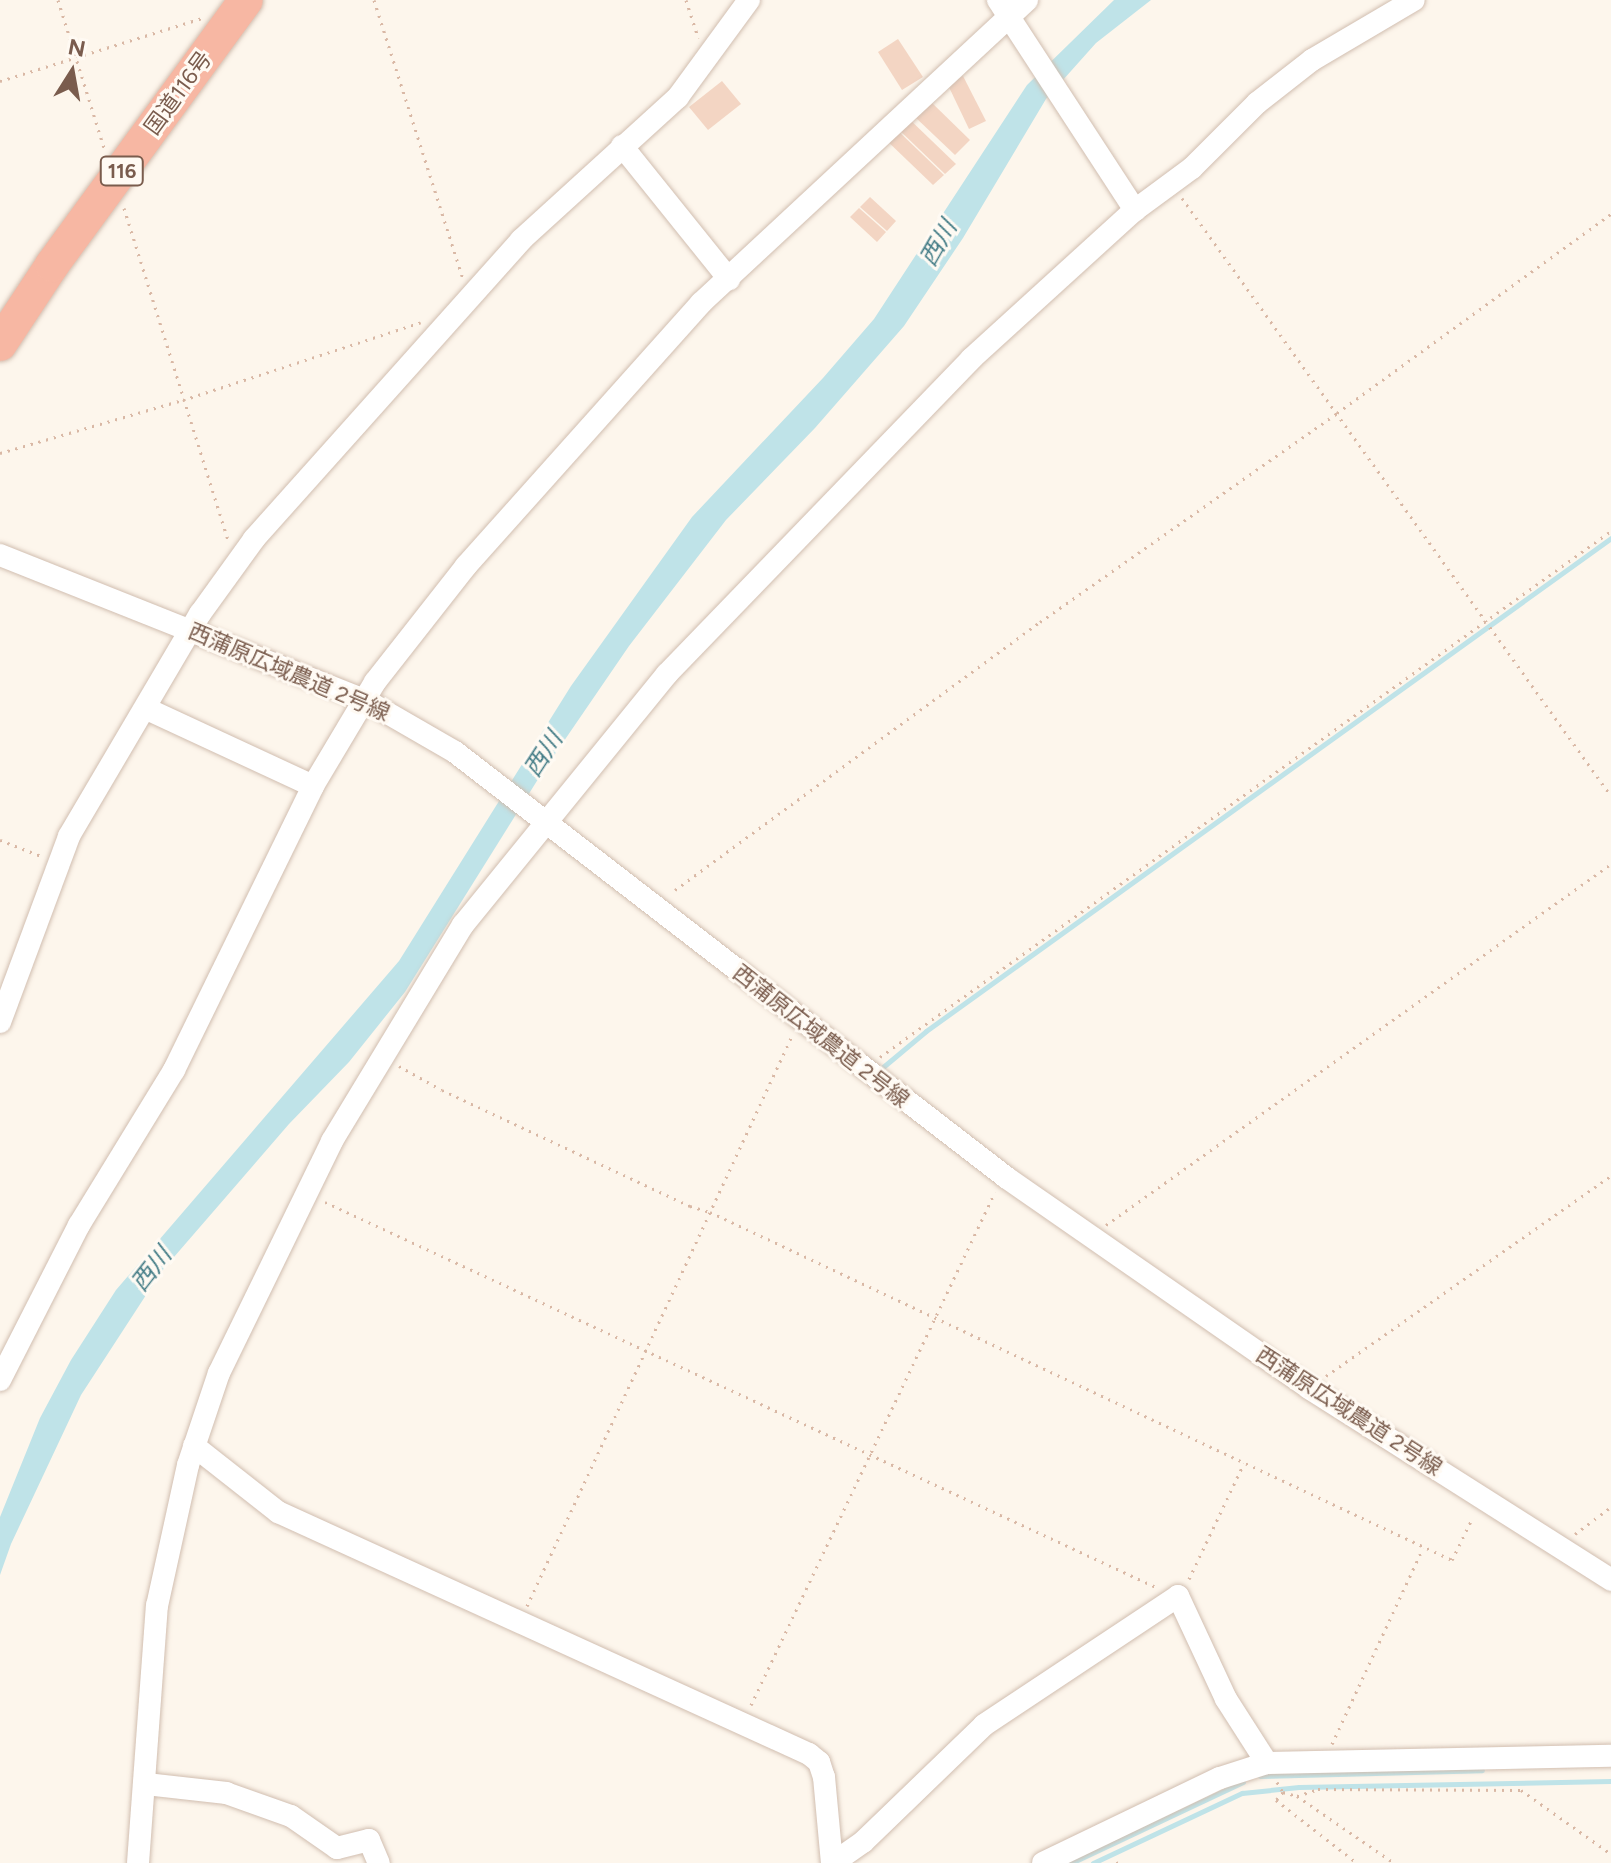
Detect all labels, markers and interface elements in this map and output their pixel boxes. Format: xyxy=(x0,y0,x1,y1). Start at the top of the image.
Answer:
north arrow xyxy=(32,32,112,112)
text: N xyxy=(66,33,88,63)
street label: 国道116号 xyxy=(139,46,217,140)
road number: 116 xyxy=(98,155,146,187)
water label: 西川 xyxy=(914,215,962,271)
street label: 西蒲原広域農道 2号線 xyxy=(185,618,393,726)
water label: 西川 xyxy=(518,726,568,782)
street label: 西蒲原広域農道 2号線 xyxy=(728,959,914,1113)
water label: 西川 xyxy=(125,1241,177,1297)
street label: 西蒲原広域農道 2号線 xyxy=(1251,1341,1447,1481)

